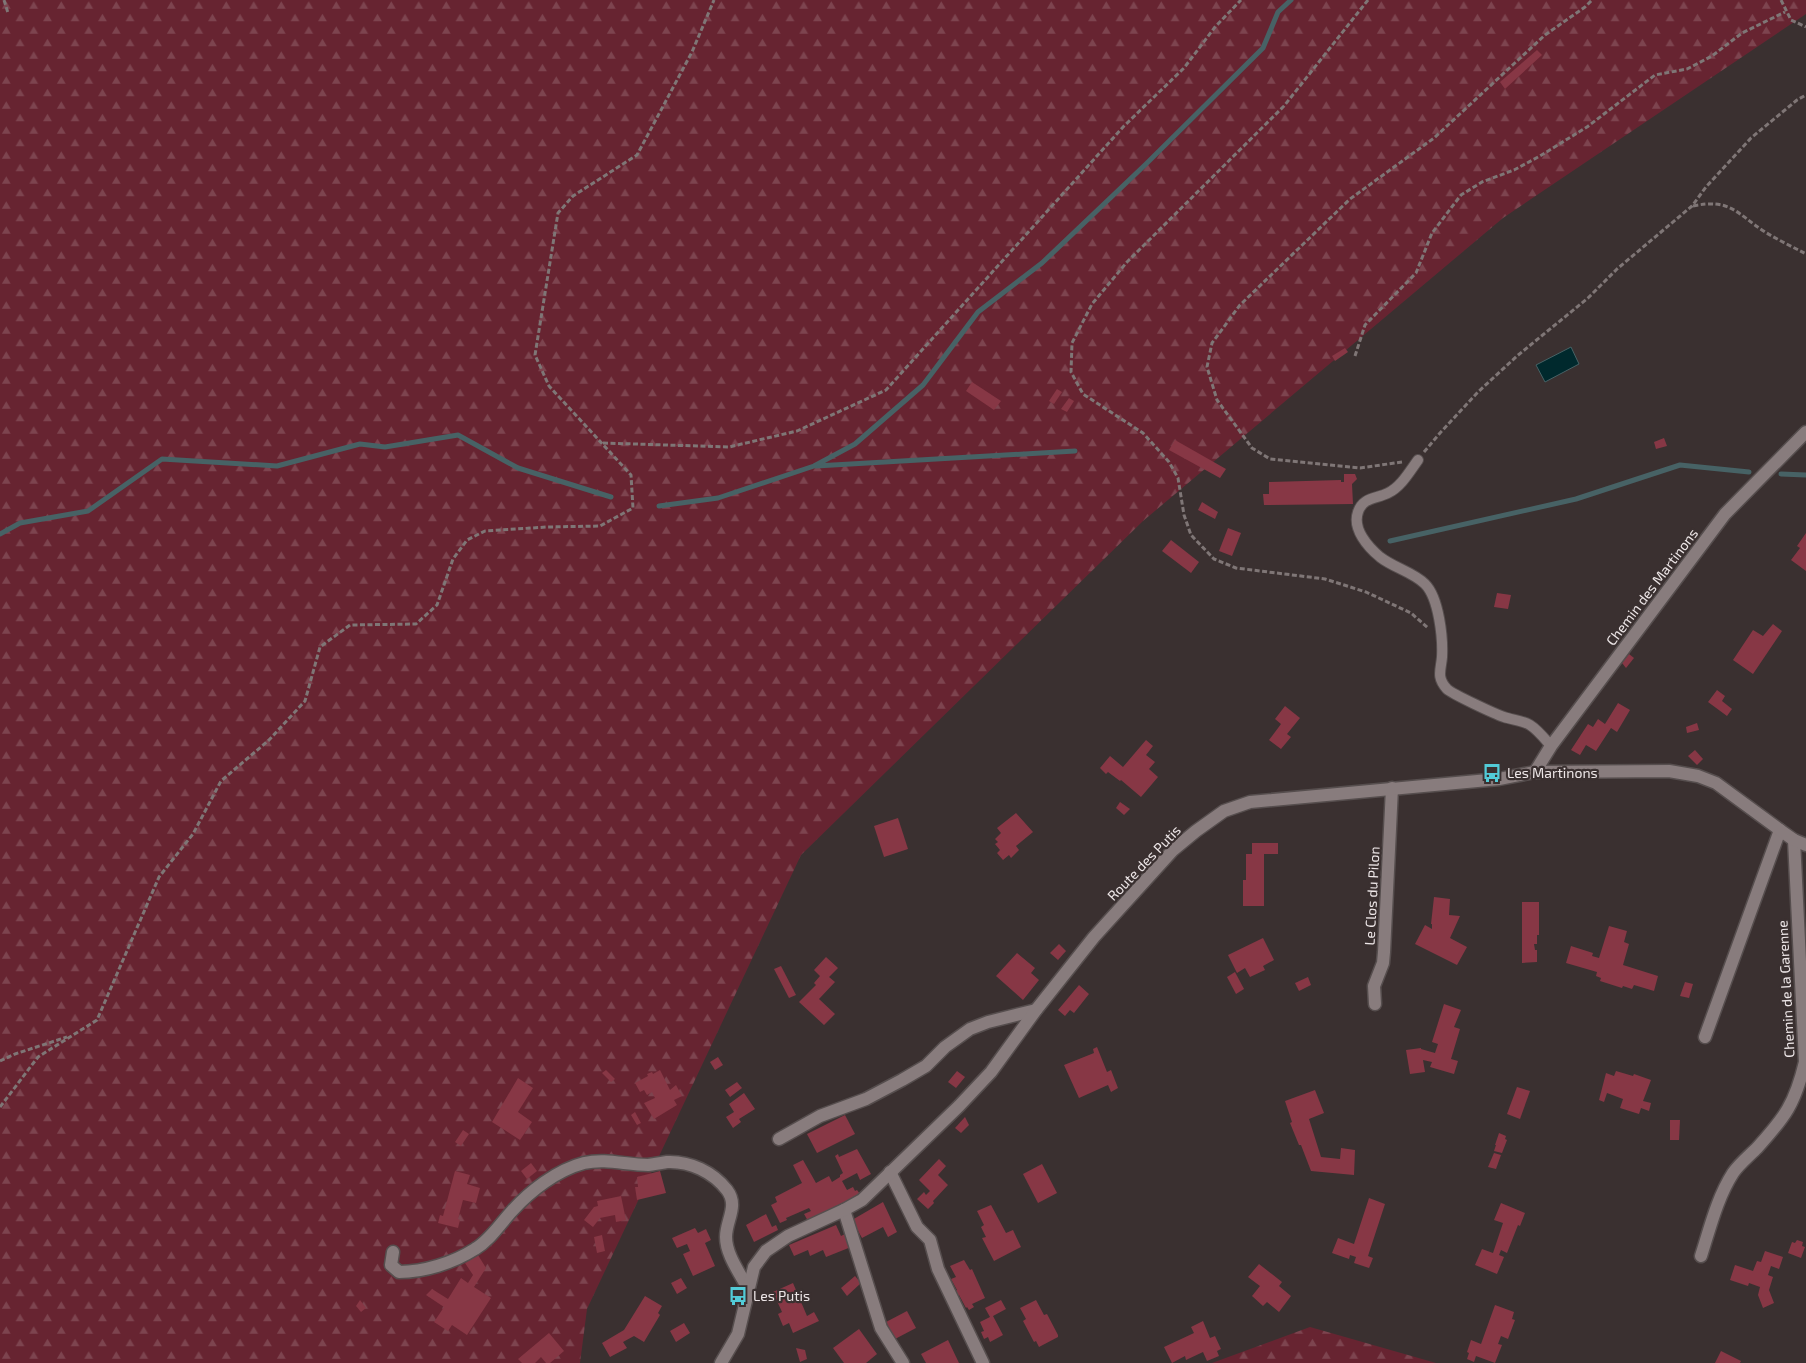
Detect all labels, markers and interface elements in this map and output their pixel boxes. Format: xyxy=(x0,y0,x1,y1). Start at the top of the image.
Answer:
street label: Chemin des Martinons xyxy=(1602,525,1701,649)
bus stop icon: Les Martinons xyxy=(1481,762,1503,784)
place label: Les Martinons xyxy=(1507,764,1598,781)
street label: Route des Putis xyxy=(1103,821,1184,904)
street label: Le Clos du Pilon xyxy=(1360,846,1383,946)
street label: Chemin de la Garenne xyxy=(1773,920,1798,1058)
bus stop icon: Les Putis xyxy=(727,1285,749,1307)
place label: Les Putis xyxy=(753,1287,810,1304)

